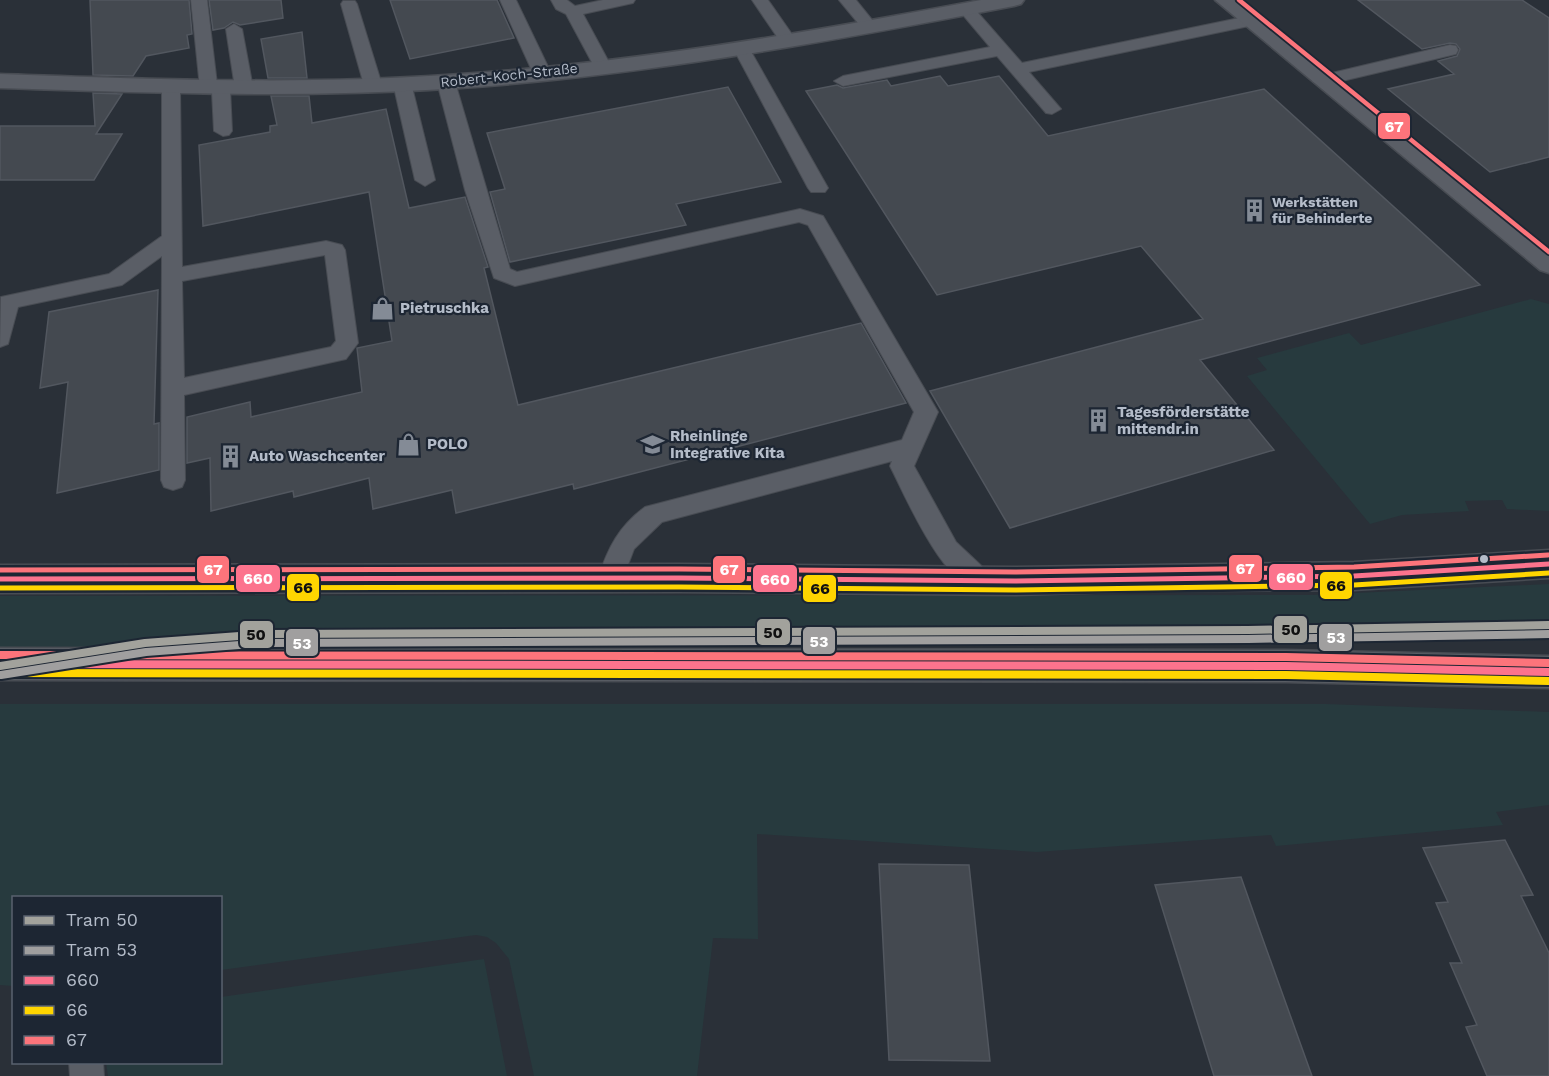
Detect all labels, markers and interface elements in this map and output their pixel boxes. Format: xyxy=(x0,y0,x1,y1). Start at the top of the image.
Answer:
street label: Robert-Koch-Straße xyxy=(440,60,578,90)
line badge: 67 xyxy=(1377,112,1411,140)
text: 67 xyxy=(1384,117,1404,136)
place label: Werkstätten für Behinderte xyxy=(1272,194,1372,226)
building icon: Werkstätten für Behinderte xyxy=(1241,197,1267,223)
shop icon: Pietruschka xyxy=(369,295,395,321)
place label: Pietruschka xyxy=(400,299,489,317)
place label: Tagesförderstätte mittendr.in xyxy=(1117,403,1250,438)
building icon: Tagesförderstätte mittendr.in xyxy=(1086,408,1112,434)
place label: Rheinlinge Integrative Kita xyxy=(670,427,785,462)
shop icon: POLO xyxy=(396,431,422,457)
school or university icon: Rheinlinge Integrative Kita xyxy=(639,432,665,458)
place label: POLO xyxy=(427,435,468,453)
building icon: Auto Waschcenter xyxy=(218,443,244,469)
place label: Auto Waschcenter xyxy=(249,447,385,465)
unlabelled marker xyxy=(1478,553,1490,565)
line badge: 67 xyxy=(1228,554,1263,583)
line badge: 67 xyxy=(196,555,230,584)
line badge: 67 xyxy=(712,555,746,584)
text: 67 xyxy=(1235,559,1255,578)
text: 67 xyxy=(203,560,223,579)
text: 67 xyxy=(719,560,739,579)
line badge: 660 xyxy=(1268,563,1314,591)
line badge: 660 xyxy=(235,564,281,593)
line badge: 660 xyxy=(752,564,798,593)
text: 660 xyxy=(1276,568,1306,587)
text: 660 xyxy=(243,569,273,588)
text: 660 xyxy=(760,570,790,589)
line badge: 66 xyxy=(1319,571,1353,600)
line badge: 66 xyxy=(286,573,320,602)
line badge: 66 xyxy=(802,574,837,603)
text: 66 xyxy=(1326,576,1346,595)
text: 66 xyxy=(293,578,313,597)
text: 66 xyxy=(810,579,830,598)
line badge: 50 xyxy=(1273,615,1308,644)
line badge: 50 xyxy=(756,618,791,646)
line badge: 50 xyxy=(239,620,274,649)
text: 50 xyxy=(1281,620,1301,639)
text: 50 xyxy=(763,623,783,642)
line badge: 53 xyxy=(1318,623,1353,652)
text: 50 xyxy=(246,625,266,644)
line badge: 53 xyxy=(802,626,836,655)
line badge: 53 xyxy=(285,628,319,657)
text: 53 xyxy=(1327,628,1345,647)
text: 53 xyxy=(810,632,828,651)
text: 53 xyxy=(293,634,311,653)
legend xyxy=(12,896,222,1064)
text: Tram 50 xyxy=(66,909,138,930)
text: Tram 53 xyxy=(66,939,137,960)
text: 660 xyxy=(66,969,99,990)
text: 66 xyxy=(66,999,88,1020)
text: 67 xyxy=(66,1029,87,1050)

